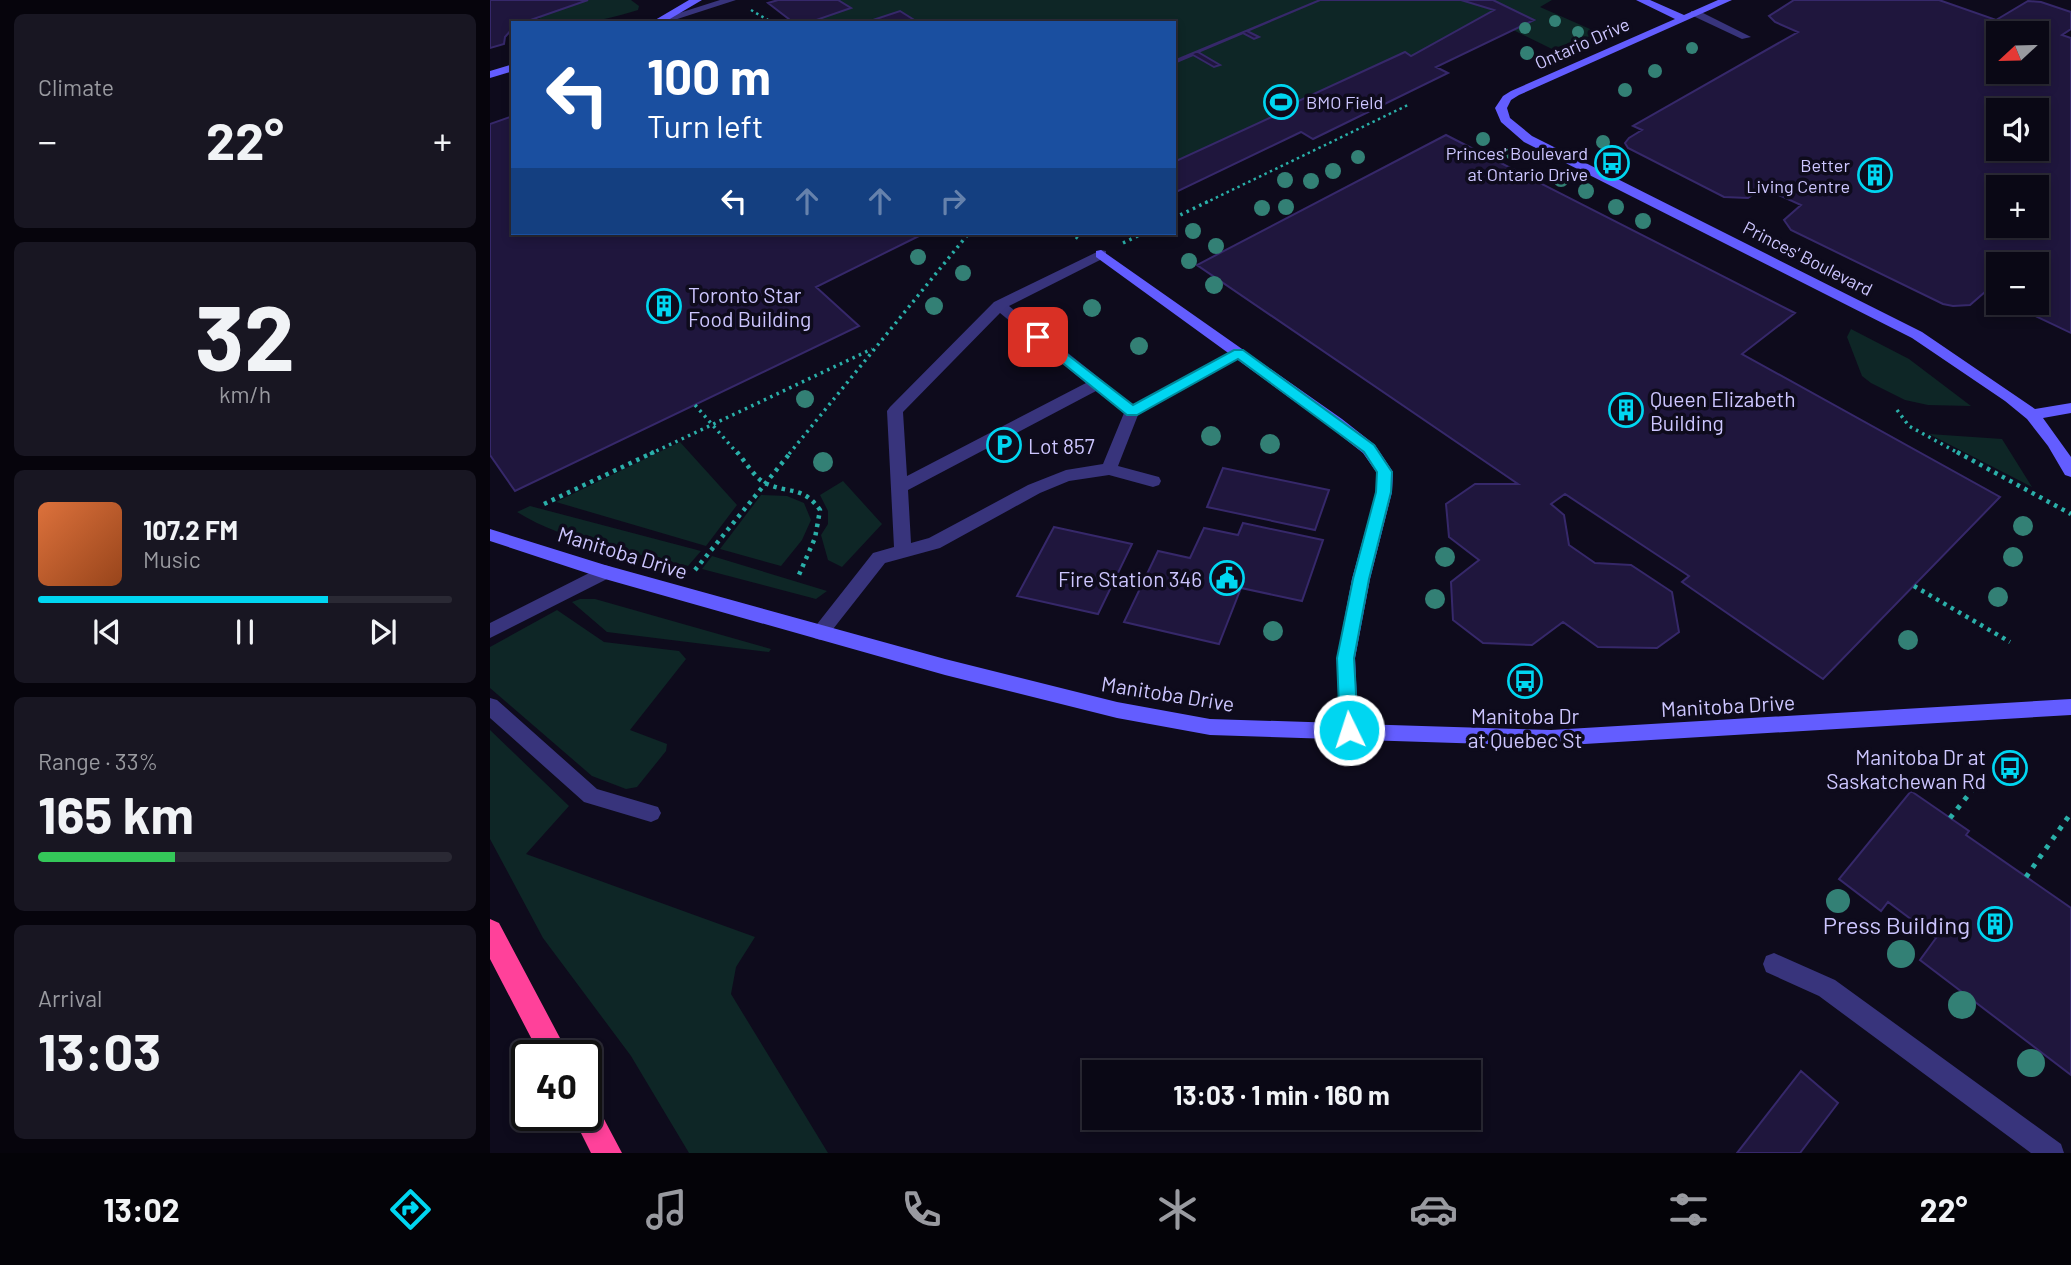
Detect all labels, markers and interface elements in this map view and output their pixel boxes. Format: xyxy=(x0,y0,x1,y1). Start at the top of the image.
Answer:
street label: Ontario Drive xyxy=(1531,12,1633,74)
north arrow xyxy=(1986,21,2049,84)
map controls xyxy=(1986,21,2049,315)
text: 100 m xyxy=(647,46,771,105)
icon: left xyxy=(532,49,623,140)
text: Climate xyxy=(38,73,114,101)
sports icon: BMO Field xyxy=(1262,83,1300,121)
place label: BMO Field xyxy=(1306,91,1383,113)
button: sound xyxy=(1986,98,2049,161)
text: Turn left xyxy=(647,106,764,144)
text: 22° xyxy=(206,108,284,170)
text: − xyxy=(38,117,57,163)
text: + xyxy=(433,117,452,163)
place label: Princes' Boulevard at Ontario Drive xyxy=(1446,142,1588,185)
bus stop icon: Princes' Boulevard at Ontario Drive xyxy=(1593,144,1631,182)
place label: Better Living Centre xyxy=(1746,154,1850,197)
building icon: Better Living Centre xyxy=(1856,156,1894,194)
button: + xyxy=(1986,175,2049,238)
icon: left xyxy=(715,182,753,220)
icon: ahead xyxy=(788,182,826,220)
icon: ahead xyxy=(861,182,899,220)
icon: right xyxy=(934,182,972,220)
street label: Princes' Boulevard xyxy=(1740,216,1876,300)
button: − xyxy=(1986,252,2049,315)
text: 32 xyxy=(195,280,295,389)
place label: Toronto Star Food Building xyxy=(688,282,811,331)
building icon: Toronto Star Food Building xyxy=(645,287,683,325)
pin xyxy=(1008,307,1068,367)
icon: arrive xyxy=(1019,318,1057,356)
text: km/h xyxy=(219,380,271,408)
place label: Queen Elizabeth Building xyxy=(1650,386,1796,435)
building icon: Queen Elizabeth Building xyxy=(1607,391,1645,429)
parking icon: Lot 857 xyxy=(985,426,1023,464)
place label: Lot 857 xyxy=(1028,433,1095,458)
text: 107.2 FM xyxy=(143,514,238,545)
street label: Manitoba Drive xyxy=(555,520,691,584)
text: Music xyxy=(143,545,201,573)
public building icon: Fire Station 346 xyxy=(1208,559,1246,597)
place label: Fire Station 346 xyxy=(1058,566,1202,591)
icon: previous xyxy=(88,613,126,651)
icon: pause xyxy=(226,613,264,651)
icon: next xyxy=(364,613,402,651)
bus stop icon: Manitoba Dr at Quebec St xyxy=(1506,662,1544,700)
street label: Manitoba Drive xyxy=(1100,670,1236,716)
street label: Manitoba Drive xyxy=(1660,689,1796,721)
position arrow xyxy=(1312,693,1386,767)
place label: Manitoba Dr at Quebec St xyxy=(1468,703,1582,752)
place label: Manitoba Dr at Saskatchewan Rd xyxy=(1826,744,1986,793)
text: Range · 33% xyxy=(38,747,158,775)
bus stop icon: Manitoba Dr at Saskatchewan Rd xyxy=(1991,749,2029,787)
text: 165 km xyxy=(38,782,194,844)
building icon: Press Building xyxy=(1976,905,2014,943)
place label: Press Building xyxy=(1823,910,1970,939)
text: Arrival xyxy=(38,984,102,1012)
text: 13:03 xyxy=(38,1019,161,1081)
speed limit sign: 40 xyxy=(511,1040,602,1131)
text: 13:03 · 1 min · 160 m xyxy=(1173,1079,1390,1110)
icon: directions xyxy=(386,1185,435,1234)
icon: music xyxy=(642,1185,691,1234)
icon: phone xyxy=(897,1185,946,1234)
icon: climate xyxy=(1153,1185,1202,1234)
icon: car xyxy=(1409,1185,1458,1234)
icon: filters xyxy=(1664,1185,1713,1234)
text: 13:02 xyxy=(103,1190,180,1228)
text: 22° xyxy=(1920,1190,1968,1228)

